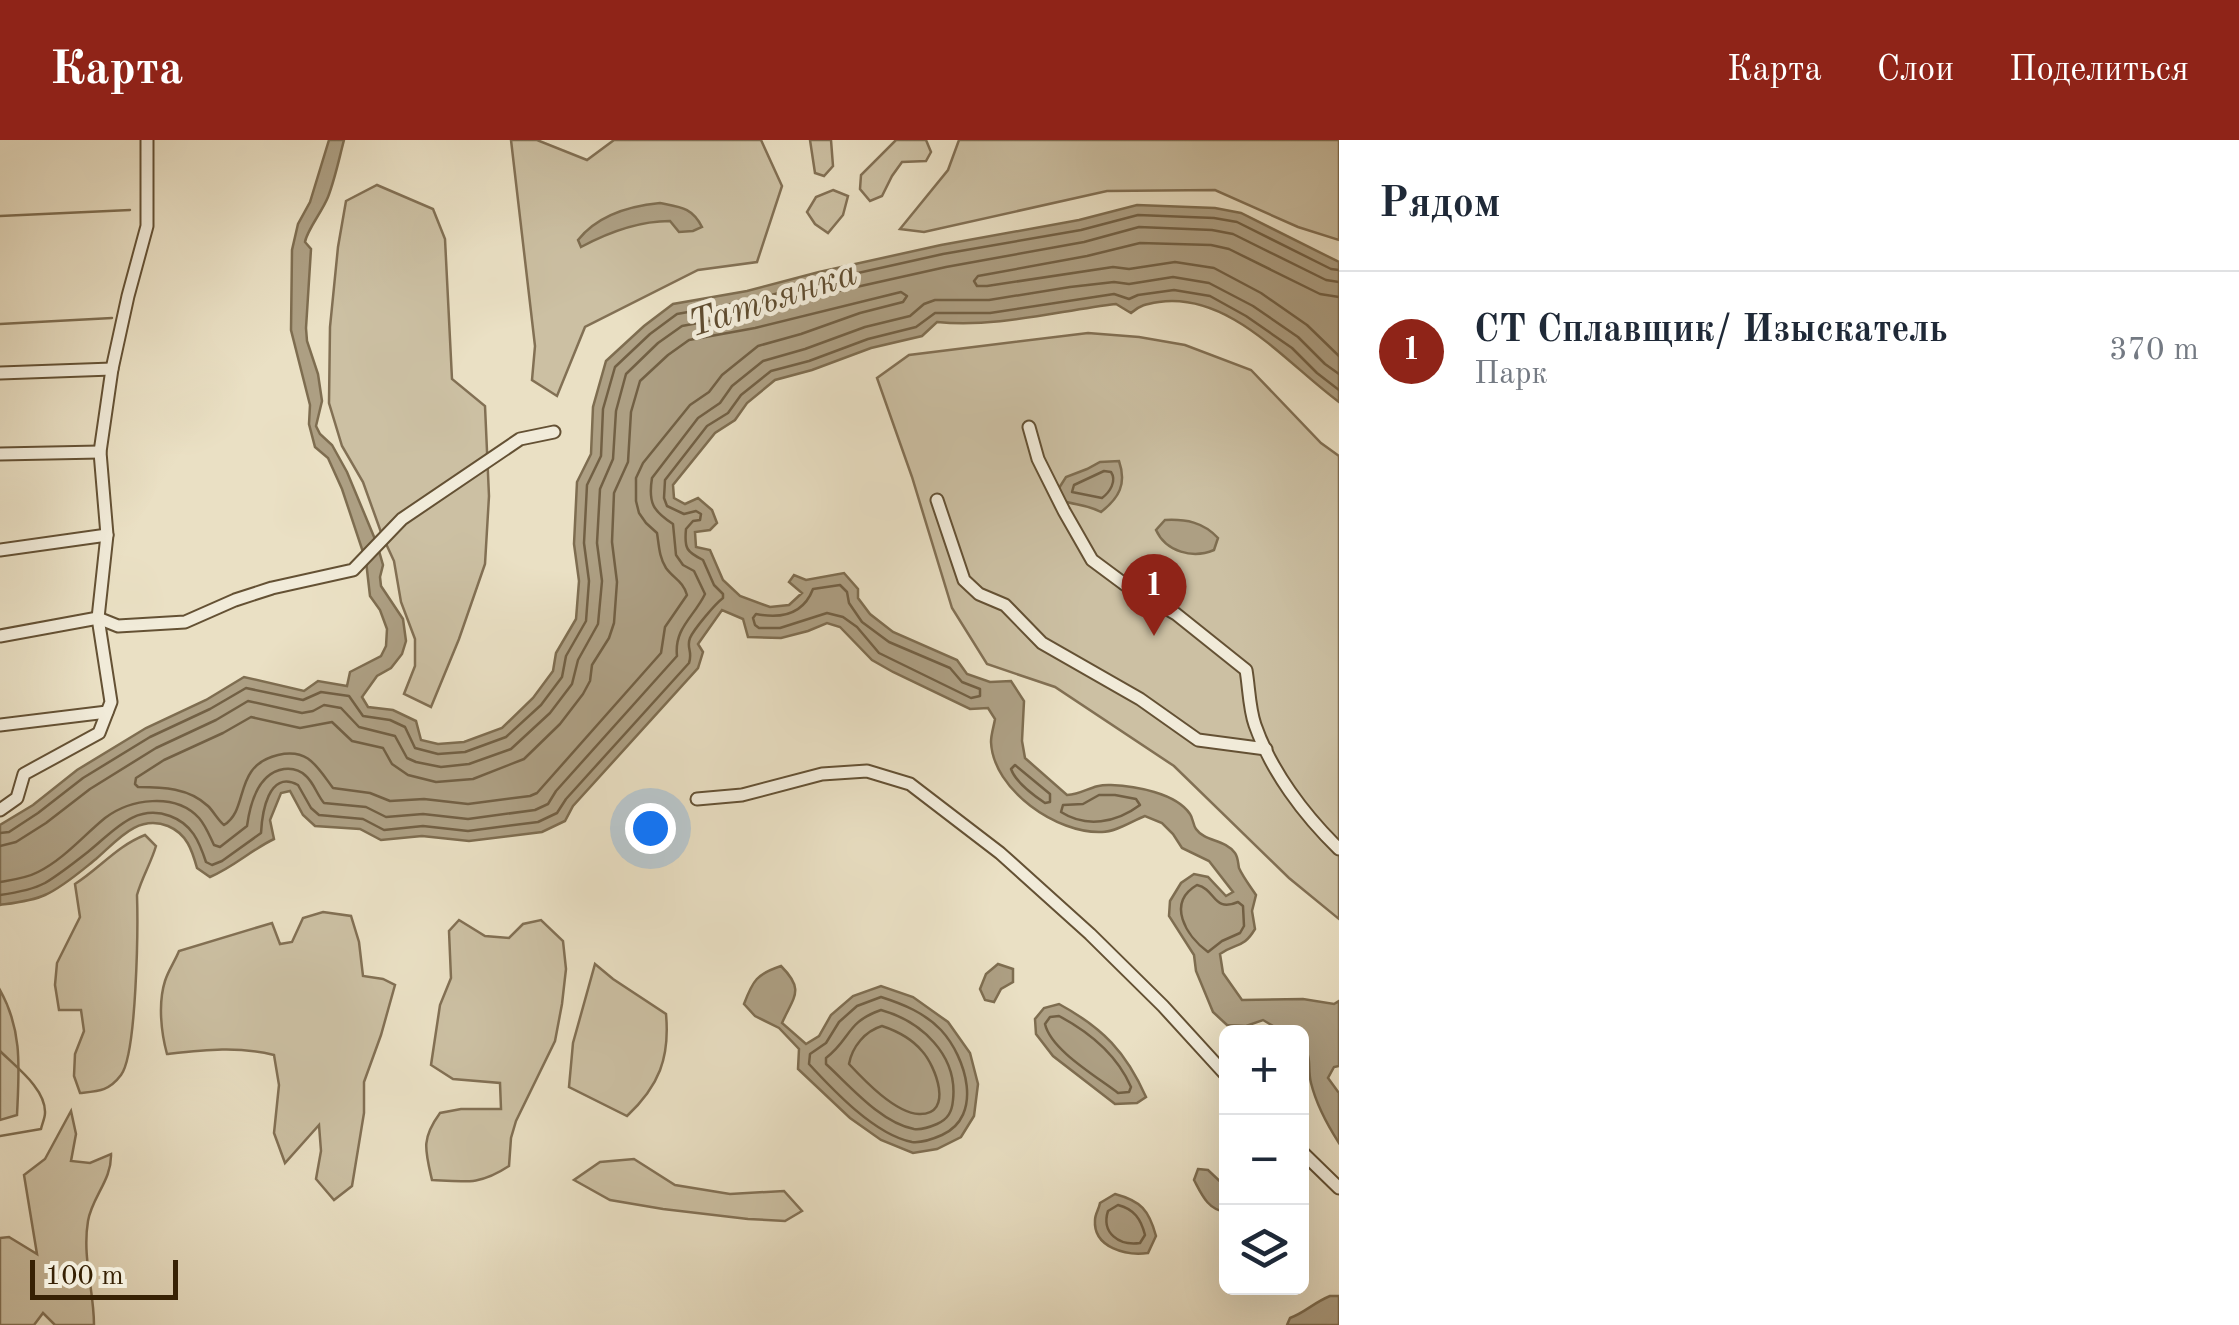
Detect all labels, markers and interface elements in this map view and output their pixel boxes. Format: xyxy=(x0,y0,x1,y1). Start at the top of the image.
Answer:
text: Карта xyxy=(50,46,183,94)
text: Карта xyxy=(1727,53,1822,88)
text: Слои xyxy=(1877,53,1954,88)
text: Поделиться xyxy=(2009,53,2189,88)
text: Рядом xyxy=(1379,184,1501,226)
water label: Татьянка xyxy=(684,255,862,345)
text: СТ Сплавщик/ Изыскатель xyxy=(1474,312,1948,350)
text: 1 xyxy=(1402,335,1421,367)
text: 370 m xyxy=(2109,335,2199,367)
text: Парк xyxy=(1474,359,1548,391)
pin: 1 xyxy=(1122,554,1186,636)
your location xyxy=(625,803,676,854)
map controls xyxy=(1219,1025,1309,1295)
button: + xyxy=(1219,1025,1309,1115)
button: − xyxy=(1219,1115,1309,1205)
button: layers xyxy=(1219,1205,1309,1295)
scale bar xyxy=(30,1255,178,1300)
text: 100 m xyxy=(45,1263,124,1291)

